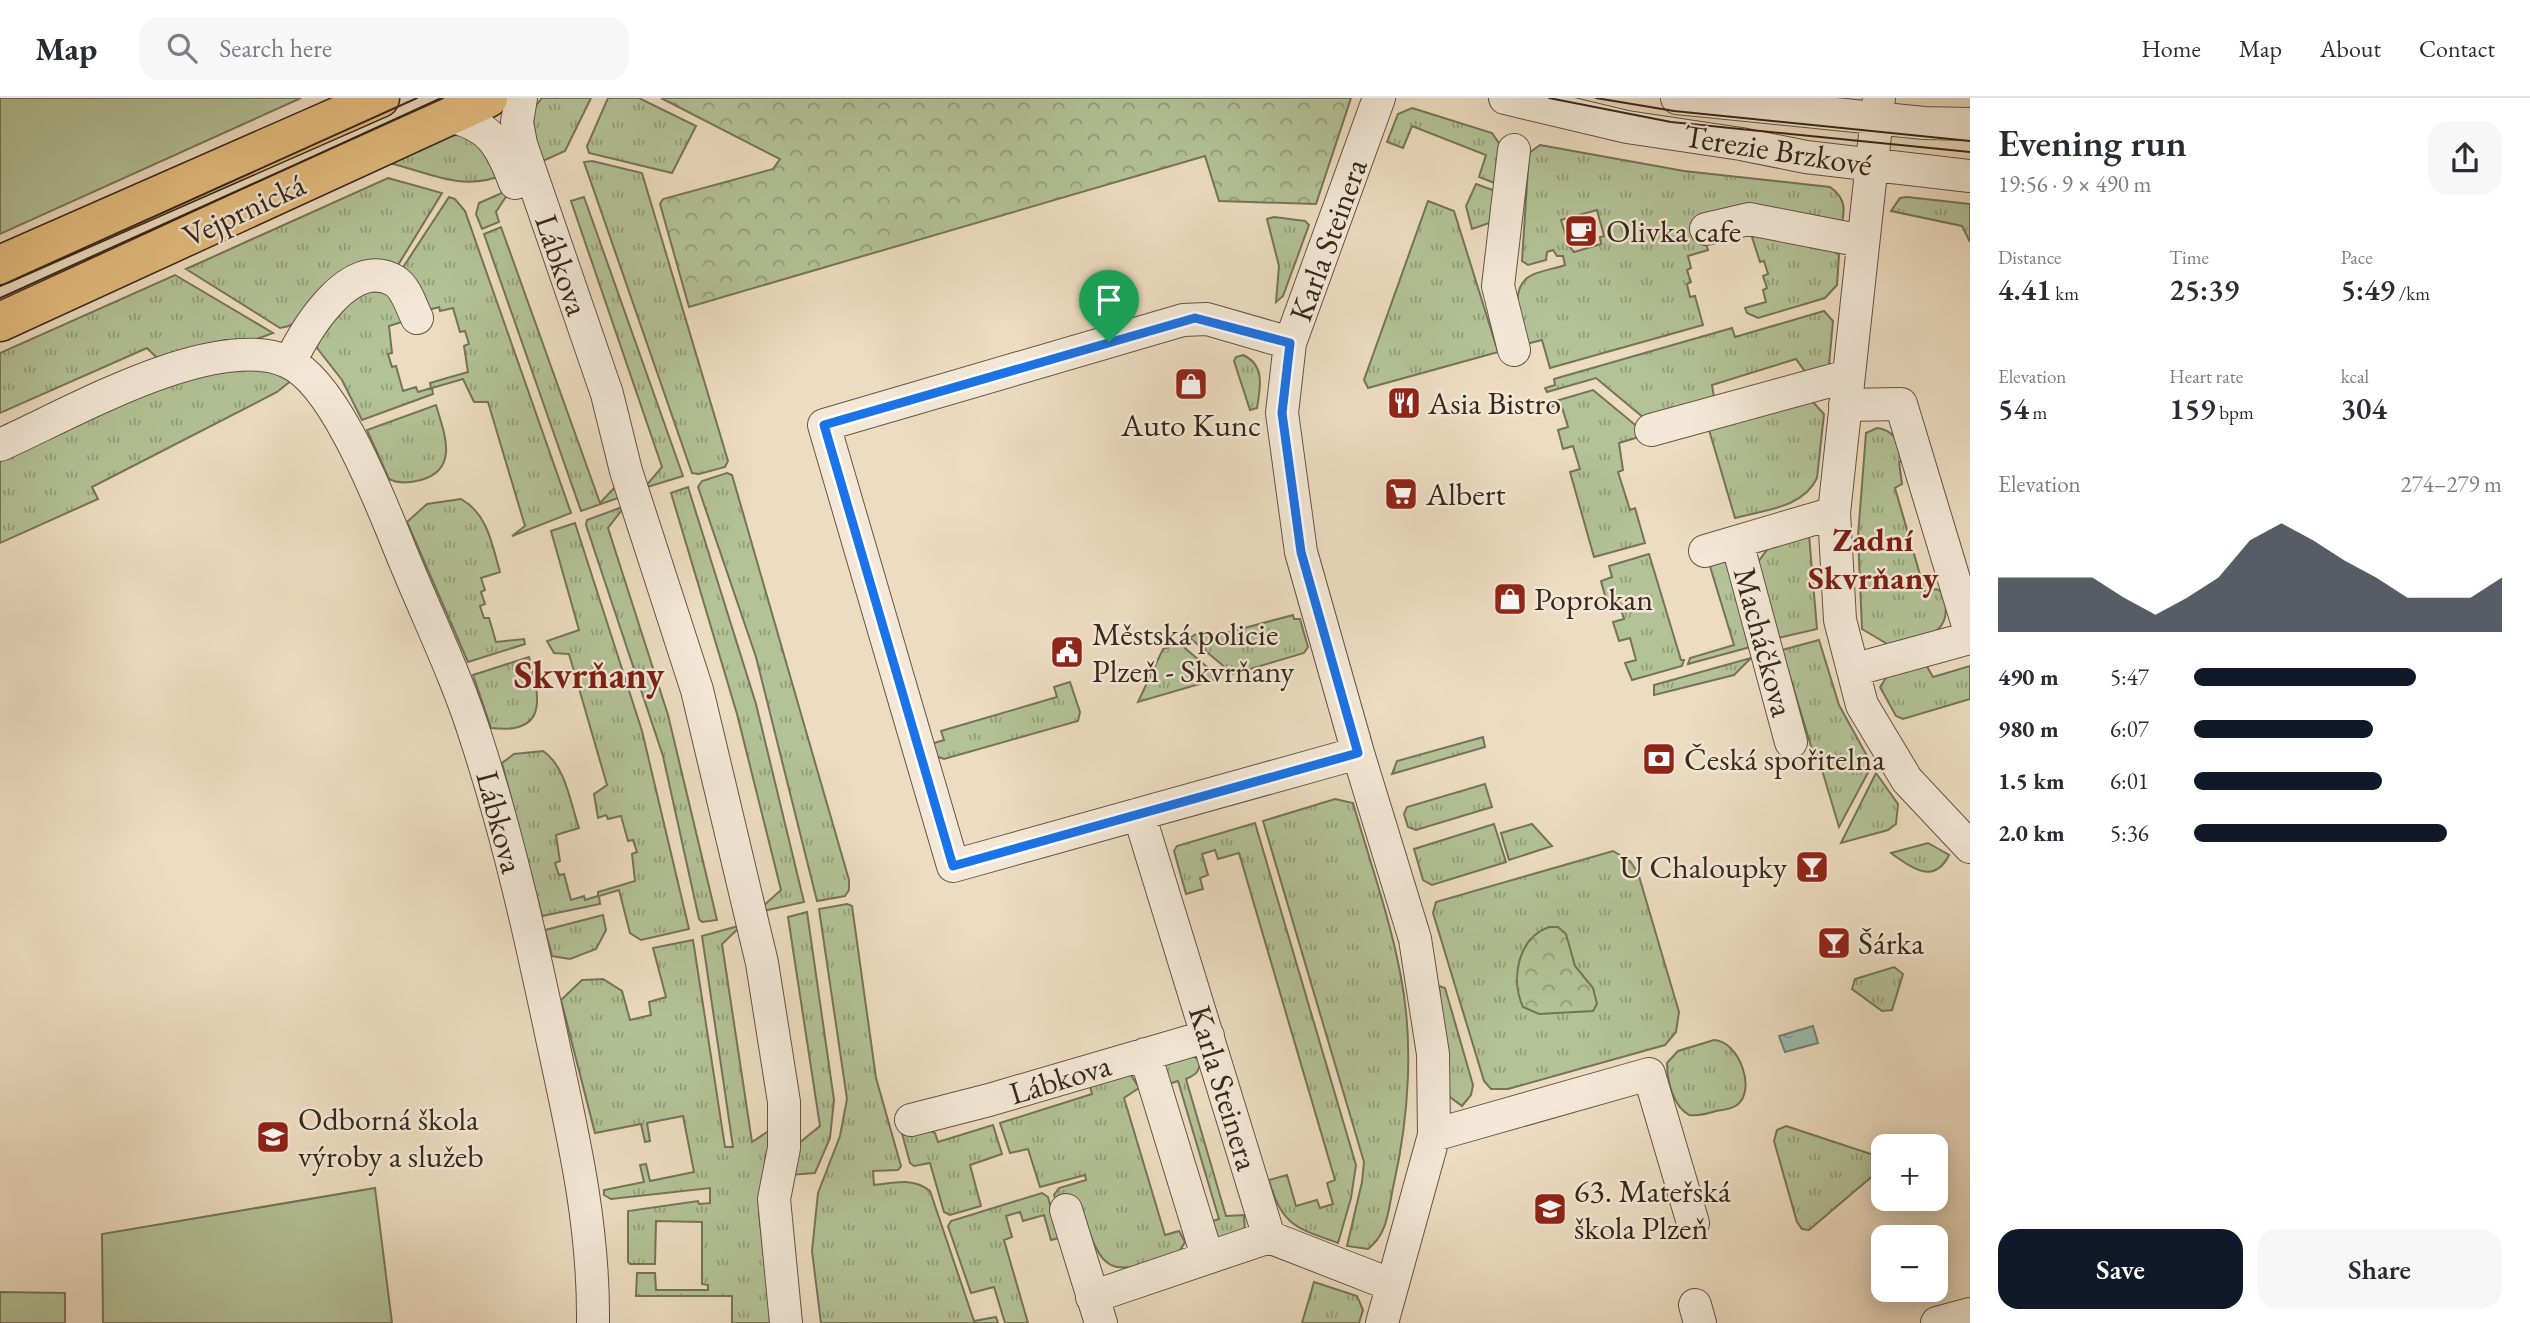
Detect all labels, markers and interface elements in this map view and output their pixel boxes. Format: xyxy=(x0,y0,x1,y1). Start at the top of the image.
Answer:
search box xyxy=(139,17,629,80)
text: Map xyxy=(35,27,97,70)
icon: search xyxy=(163,29,201,67)
text: Search here xyxy=(219,31,332,65)
text: Home xyxy=(2141,33,2201,64)
text: Map xyxy=(2239,33,2282,64)
text: About xyxy=(2320,33,2381,64)
text: Contact xyxy=(2419,33,2495,64)
street label: Terezie Brzkové xyxy=(1681,114,1875,186)
text: Evening run xyxy=(1998,118,2187,167)
button: share xyxy=(2428,121,2502,195)
street label: Karla Steinera xyxy=(1279,153,1377,327)
street label: Vejprnická xyxy=(176,163,312,257)
text: 19:56 · 9 × 490 m xyxy=(1998,169,2151,199)
street label: Lábkova xyxy=(525,209,599,321)
place label: Olivka cafe xyxy=(1606,210,1741,252)
cafe icon: Olivka cafe xyxy=(1562,212,1600,250)
text: Distance xyxy=(1998,245,2061,270)
text: Time xyxy=(2169,245,2209,270)
text: Pace xyxy=(2341,245,2373,270)
pin xyxy=(1079,270,1139,342)
text: 4.41 xyxy=(1998,270,2051,309)
text: 25:39 xyxy=(2169,270,2239,309)
text: 5:49 xyxy=(2341,270,2395,309)
icon: arrive xyxy=(1090,281,1128,319)
text: km xyxy=(2051,281,2079,306)
text: /km xyxy=(2395,281,2430,306)
text: Elevation xyxy=(1998,364,2066,389)
text: Heart rate xyxy=(2169,364,2243,389)
text: kcal xyxy=(2341,364,2369,389)
shop icon: Auto Kunc xyxy=(1172,365,1210,403)
place label: Asia Bistro xyxy=(1427,382,1561,424)
restaurant icon: Asia Bistro xyxy=(1385,384,1423,422)
text: 54 xyxy=(1998,389,2029,428)
text: 159 xyxy=(2169,389,2216,428)
text: 304 xyxy=(2341,389,2387,428)
text: m xyxy=(2029,400,2047,425)
text: bpm xyxy=(2216,400,2254,425)
place label: Auto Kunc xyxy=(1120,404,1261,446)
text: Elevation xyxy=(1998,469,2081,499)
text: 274–279 m xyxy=(2401,469,2502,499)
place label: Albert xyxy=(1425,473,1506,515)
supermarket icon: Albert xyxy=(1382,475,1420,513)
district label: Zadní Skvrňany xyxy=(1808,518,1939,599)
street label: Macháčkova xyxy=(1724,563,1804,722)
place label: Poprokan xyxy=(1534,578,1653,620)
shop icon: Poprokan xyxy=(1491,580,1529,618)
place label: Městská policie Plzeň - Skvrňany xyxy=(1092,613,1295,692)
public building icon: Městská policie Plzeň - Skvrňany xyxy=(1048,633,1086,671)
district label: Skvrňany xyxy=(514,650,665,699)
text: 490 m xyxy=(1998,662,2059,692)
text: 5:47 xyxy=(2110,662,2149,692)
text: 980 m xyxy=(1998,714,2059,744)
text: 6:07 xyxy=(2110,714,2149,744)
place label: Česká spořitelna xyxy=(1684,738,1885,780)
bank icon: Česká spořitelna xyxy=(1640,740,1678,778)
street label: Lábkova xyxy=(466,766,534,878)
text: 1.5 km xyxy=(1998,766,2065,796)
text: 6:01 xyxy=(2110,766,2149,796)
text: 2.0 km xyxy=(1998,818,2065,848)
text: 5:36 xyxy=(2110,818,2149,848)
place label: U Chaloupky xyxy=(1619,846,1788,888)
bar icon: U Chaloupky xyxy=(1793,848,1831,886)
place label: Šárka xyxy=(1858,922,1924,964)
bar icon: Šárka xyxy=(1815,924,1853,962)
street label: Karla Steinera xyxy=(1179,1000,1269,1176)
street label: Lábkova xyxy=(1004,1044,1116,1114)
place label: Odborná škola výroby a služeb xyxy=(298,1098,484,1177)
school or university icon: Odborná škola výroby a služeb xyxy=(254,1118,292,1156)
map controls xyxy=(1871,1134,1948,1302)
button: + xyxy=(1871,1134,1948,1211)
place label: 63. Mateřská škola Plzeň xyxy=(1574,1170,1731,1249)
school or university icon: 63. Mateřská škola Plzeň xyxy=(1531,1190,1569,1228)
button: − xyxy=(1871,1225,1948,1302)
button: Save xyxy=(1998,1229,2243,1309)
button: Share xyxy=(2257,1229,2502,1309)

